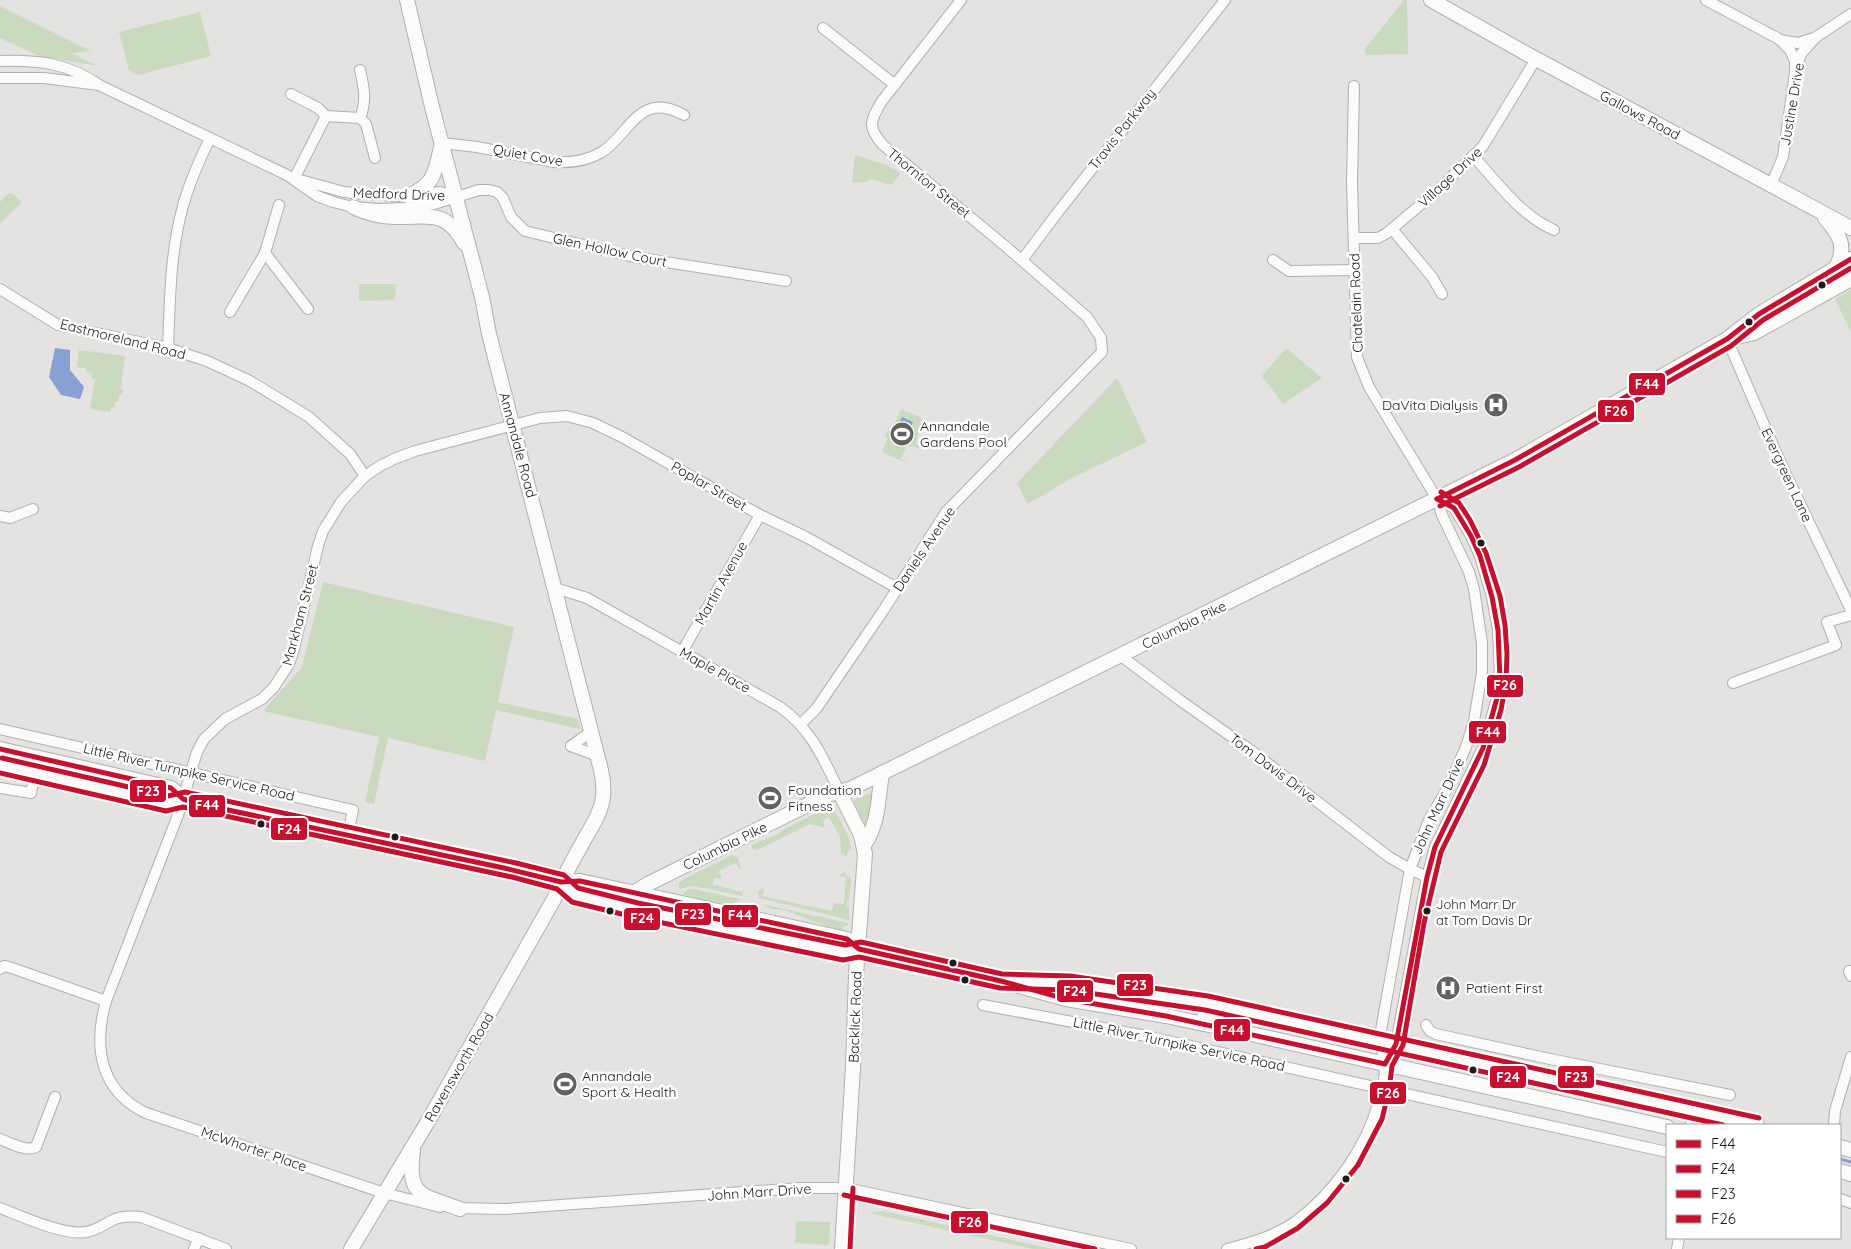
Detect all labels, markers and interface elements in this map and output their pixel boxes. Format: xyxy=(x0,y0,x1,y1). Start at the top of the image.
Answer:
street label: Justine Drive xyxy=(1776,61,1808,147)
street label: Travis Parkway xyxy=(1085,85,1159,173)
street label: Gallows Road xyxy=(1597,86,1683,144)
street label: Quiet Cove xyxy=(491,140,565,170)
street label: Village Drive xyxy=(1414,143,1486,211)
street label: Thornton Street xyxy=(884,144,974,222)
street label: Medford Drive xyxy=(353,183,445,205)
street label: Glen Hollow Court xyxy=(551,229,669,271)
street label: Chatelain Road xyxy=(1345,253,1367,353)
unlabelled marker xyxy=(1817,280,1827,290)
street label: Eastmoreland Road xyxy=(58,315,188,363)
unlabelled marker xyxy=(1744,317,1754,327)
line badge: F44 xyxy=(1628,372,1666,396)
text: F44 xyxy=(1635,375,1659,393)
street label: Annandale Road xyxy=(495,390,541,500)
hospital icon: DaVita Dialysis xyxy=(1483,392,1509,418)
place label: DaVita Dialysis xyxy=(1382,396,1478,414)
line badge: F26 xyxy=(1597,399,1635,423)
text: F26 xyxy=(1604,402,1628,420)
place label: Annandale Gardens Pool xyxy=(920,417,1007,451)
sports icon: Annandale Gardens Pool xyxy=(889,421,915,447)
street label: Evergreen Lane xyxy=(1757,425,1817,525)
street label: Poplar Street xyxy=(668,457,750,515)
street label: Daniels Avenue xyxy=(889,503,959,595)
street label: Martin Avenue xyxy=(691,538,751,628)
unlabelled marker xyxy=(1476,538,1486,548)
street label: Markham Street xyxy=(278,562,322,668)
street label: Columbia Pike xyxy=(1139,597,1229,653)
street label: Maple Place xyxy=(676,643,754,697)
line badge: F26 xyxy=(1486,674,1524,698)
text: F26 xyxy=(1493,676,1517,694)
line badge: F44 xyxy=(1468,720,1507,744)
text: F44 xyxy=(1476,723,1500,741)
street label: Tom Davis Drive xyxy=(1226,729,1320,807)
street label: Little River Turnpike Service Road xyxy=(82,739,296,805)
street label: John Marr Drive xyxy=(1408,755,1468,857)
line badge: F23 xyxy=(129,779,167,803)
place label: Foundation Fitness xyxy=(788,781,862,815)
text: F23 xyxy=(136,782,160,800)
sports icon: Foundation Fitness xyxy=(757,785,783,811)
line badge: F44 xyxy=(188,794,226,818)
text: F44 xyxy=(195,796,219,814)
line badge: F24 xyxy=(270,817,308,841)
street label: Columbia Pike xyxy=(680,818,770,874)
unlabelled marker xyxy=(256,819,266,829)
text: F24 xyxy=(277,820,301,838)
unlabelled marker xyxy=(390,832,400,842)
place label: John Marr Dr at Tom Davis Dr xyxy=(1436,896,1532,928)
line badge: F23 xyxy=(674,902,712,926)
line badge: F44 xyxy=(721,904,759,928)
text: F23 xyxy=(681,905,705,923)
unlabelled marker xyxy=(605,906,615,916)
text: F44 xyxy=(728,906,752,924)
marker: John Marr Dr at Tom Davis Dr xyxy=(1422,906,1432,916)
line badge: F24 xyxy=(623,907,661,931)
text: F24 xyxy=(630,909,654,927)
unlabelled marker xyxy=(948,958,958,968)
street label: Backlick Road xyxy=(844,971,866,1063)
line badge: F23 xyxy=(1116,973,1154,997)
unlabelled marker xyxy=(960,975,970,985)
hospital icon: Patient First xyxy=(1435,975,1461,1001)
text: F23 xyxy=(1123,976,1147,994)
line badge: F24 xyxy=(1056,979,1094,1003)
place label: Patient First xyxy=(1466,979,1543,997)
text: F24 xyxy=(1063,982,1087,1000)
street label: Ravensworth Road xyxy=(420,1009,498,1125)
street label: Little River Turnpike Service Road xyxy=(1071,1013,1287,1075)
line badge: F44 xyxy=(1213,1018,1251,1042)
text: F44 xyxy=(1220,1021,1244,1039)
unlabelled marker xyxy=(1468,1065,1478,1075)
line badge: F24 xyxy=(1489,1065,1527,1089)
line badge: F23 xyxy=(1557,1065,1595,1089)
place label: Annandale Sport & Health xyxy=(582,1067,677,1101)
text: F24 xyxy=(1496,1068,1520,1086)
text: F23 xyxy=(1564,1068,1588,1086)
sports icon: Annandale Sport & Health xyxy=(552,1071,578,1097)
line badge: F26 xyxy=(1369,1081,1407,1105)
text: F26 xyxy=(1376,1084,1400,1102)
street label: McWhorter Place xyxy=(199,1122,309,1176)
legend xyxy=(1666,1124,1841,1239)
text: F44 xyxy=(1711,1134,1735,1153)
text: F24 xyxy=(1711,1159,1736,1178)
unlabelled marker xyxy=(1341,1174,1351,1184)
street label: John Marr Drive xyxy=(706,1179,812,1205)
text: F23 xyxy=(1711,1184,1736,1203)
text: F26 xyxy=(1711,1209,1736,1228)
line badge: F26 xyxy=(950,1210,989,1234)
text: F26 xyxy=(958,1213,982,1231)

